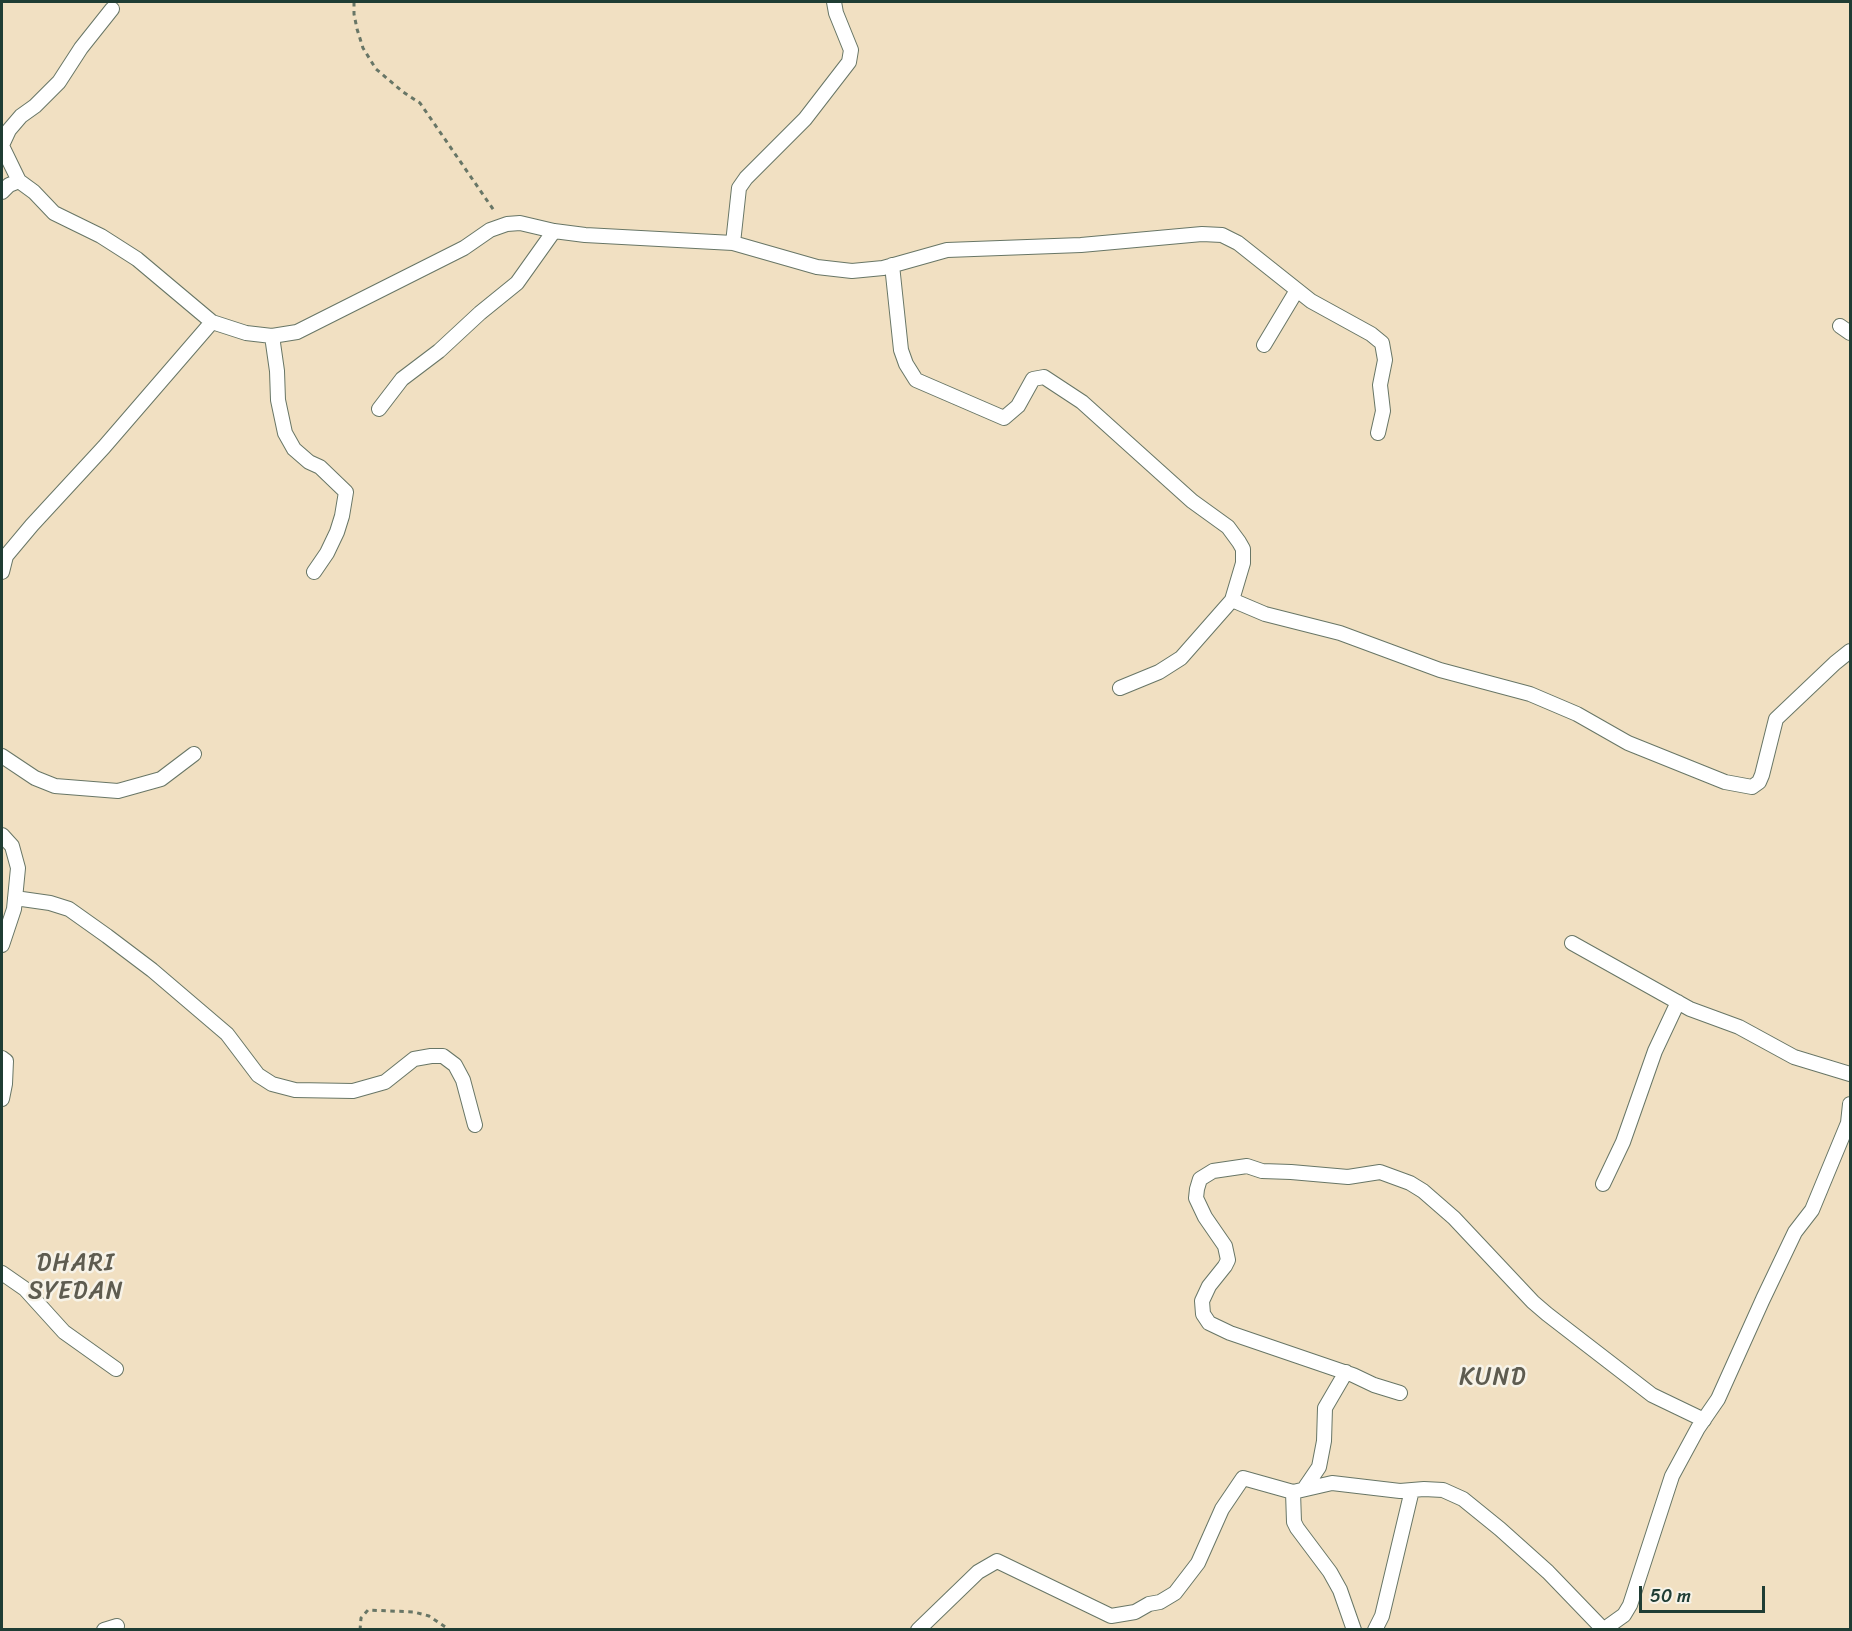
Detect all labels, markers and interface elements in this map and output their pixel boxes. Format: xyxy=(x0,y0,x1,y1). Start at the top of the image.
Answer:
district label: DHARI SYEDAN xyxy=(28,1250,124,1306)
district label: KUND xyxy=(1459,1364,1527,1392)
scale bar xyxy=(1642,1574,1768,1612)
text: 50 m xyxy=(1650,1580,1691,1612)

